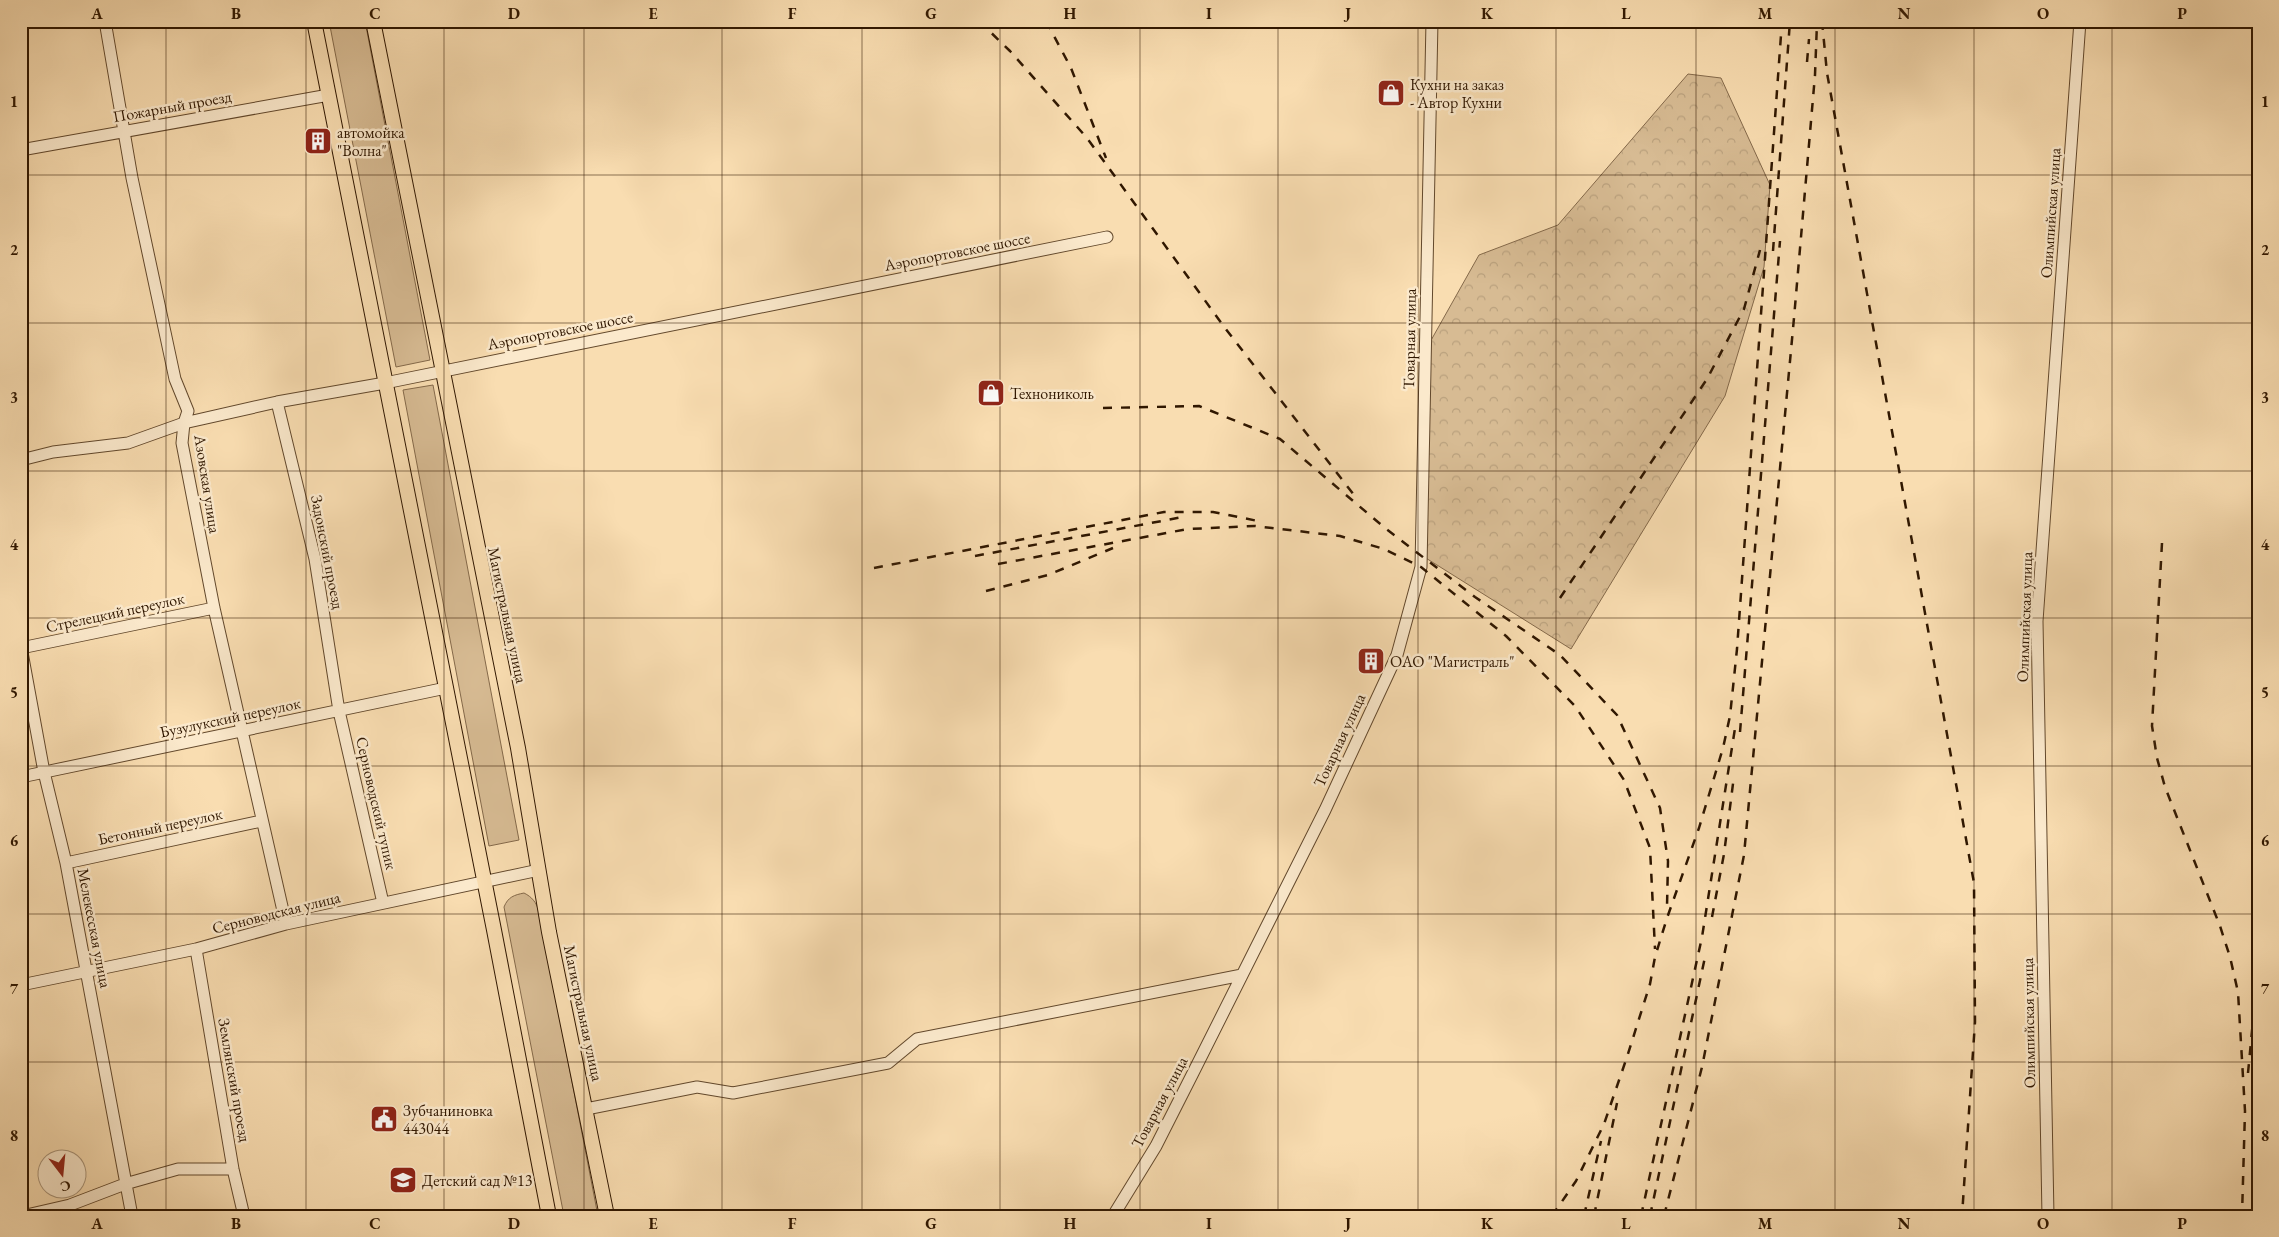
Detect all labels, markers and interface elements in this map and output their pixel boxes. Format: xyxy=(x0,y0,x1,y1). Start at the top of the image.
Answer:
text: A xyxy=(90,3,103,24)
text: B xyxy=(231,3,241,24)
text: C xyxy=(369,3,381,24)
text: D xyxy=(508,3,520,24)
text: E xyxy=(648,3,658,24)
text: F xyxy=(788,3,797,24)
text: G xyxy=(925,3,937,24)
text: H xyxy=(1064,3,1077,24)
text: I xyxy=(1206,3,1212,24)
text: J xyxy=(1343,3,1351,24)
text: K xyxy=(1481,3,1494,24)
text: L xyxy=(1621,3,1631,24)
text: M xyxy=(1758,3,1773,24)
text: N xyxy=(1898,3,1911,24)
text: O xyxy=(2037,3,2049,24)
text: P xyxy=(2177,3,2187,24)
place label: Кухни на заказ - Автор Кухни xyxy=(1410,74,1504,113)
shop icon: Кухни на заказ - Автор Кухни xyxy=(1376,78,1406,108)
street label: Пожарный проезд xyxy=(111,86,234,127)
text: 1 xyxy=(10,91,18,112)
text: 1 xyxy=(2261,91,2269,112)
place label: автомойка "Волна" xyxy=(337,122,405,161)
building icon: автомойка "Волна" xyxy=(303,126,333,156)
street label: Олимпийская улица xyxy=(2035,147,2066,279)
street label: Аэропортовское шоссе xyxy=(882,227,1032,276)
text: 2 xyxy=(10,239,19,260)
text: 2 xyxy=(2261,239,2270,260)
street label: Товарная улица xyxy=(1398,288,1421,390)
street label: Аэропортовское шоссе xyxy=(485,306,635,355)
shop icon: Технониколь xyxy=(976,378,1006,408)
place label: Технониколь xyxy=(1010,383,1094,404)
text: 3 xyxy=(10,387,18,408)
text: 3 xyxy=(2261,387,2269,408)
street label: Азовская улица xyxy=(189,432,226,536)
street label: Задонский проезд xyxy=(306,493,349,612)
text: 4 xyxy=(10,534,19,555)
text: 4 xyxy=(2261,534,2270,555)
street label: Магистральная улица xyxy=(483,545,532,686)
street label: Олимпийская улица xyxy=(2012,551,2037,683)
street label: Стрелецкий переулок xyxy=(44,587,187,637)
building icon: ОАО "Магистраль" xyxy=(1356,646,1386,676)
place label: ОАО "Магистраль" xyxy=(1390,651,1514,672)
text: 5 xyxy=(10,682,18,703)
text: 5 xyxy=(2261,682,2269,703)
street label: Товарная улица xyxy=(1309,690,1371,790)
street label: Бузулукский переулок xyxy=(158,692,303,743)
street label: Серноводский тупик xyxy=(351,735,402,872)
street label: Бетонный переулок xyxy=(96,803,225,850)
text: 6 xyxy=(10,830,19,851)
text: 6 xyxy=(2261,830,2270,851)
street label: Мелекесская улица xyxy=(73,866,117,990)
street label: Серноводская улица xyxy=(210,886,343,939)
street label: Магистральная улица xyxy=(559,943,608,1084)
street label: Олимпийская улица xyxy=(2017,957,2040,1089)
text: 7 xyxy=(10,978,19,999)
text: 7 xyxy=(2261,978,2270,999)
street label: Землянский проезд xyxy=(213,1017,256,1144)
street label: Товарная улица xyxy=(1126,1052,1193,1152)
place label: Зубчаниновка 443044 xyxy=(403,1100,494,1139)
public building icon: Зубчаниновка 443044 xyxy=(369,1104,399,1134)
text: 8 xyxy=(10,1125,18,1146)
text: 8 xyxy=(2261,1125,2269,1146)
north arrow xyxy=(38,1150,88,1200)
school or university icon: Детский сад №13 xyxy=(388,1165,418,1195)
place label: Детский сад №13 xyxy=(422,1170,533,1191)
text: С xyxy=(58,1176,73,1197)
text: A xyxy=(90,1213,103,1234)
text: B xyxy=(231,1213,241,1234)
text: C xyxy=(369,1213,381,1234)
text: D xyxy=(508,1213,520,1234)
text: E xyxy=(648,1213,658,1234)
text: F xyxy=(788,1213,797,1234)
text: G xyxy=(925,1213,937,1234)
text: H xyxy=(1064,1213,1077,1234)
text: I xyxy=(1206,1213,1212,1234)
text: J xyxy=(1343,1213,1351,1234)
text: K xyxy=(1481,1213,1494,1234)
text: L xyxy=(1621,1213,1631,1234)
text: M xyxy=(1758,1213,1773,1234)
text: N xyxy=(1898,1213,1911,1234)
text: O xyxy=(2037,1213,2049,1234)
text: P xyxy=(2177,1213,2187,1234)

